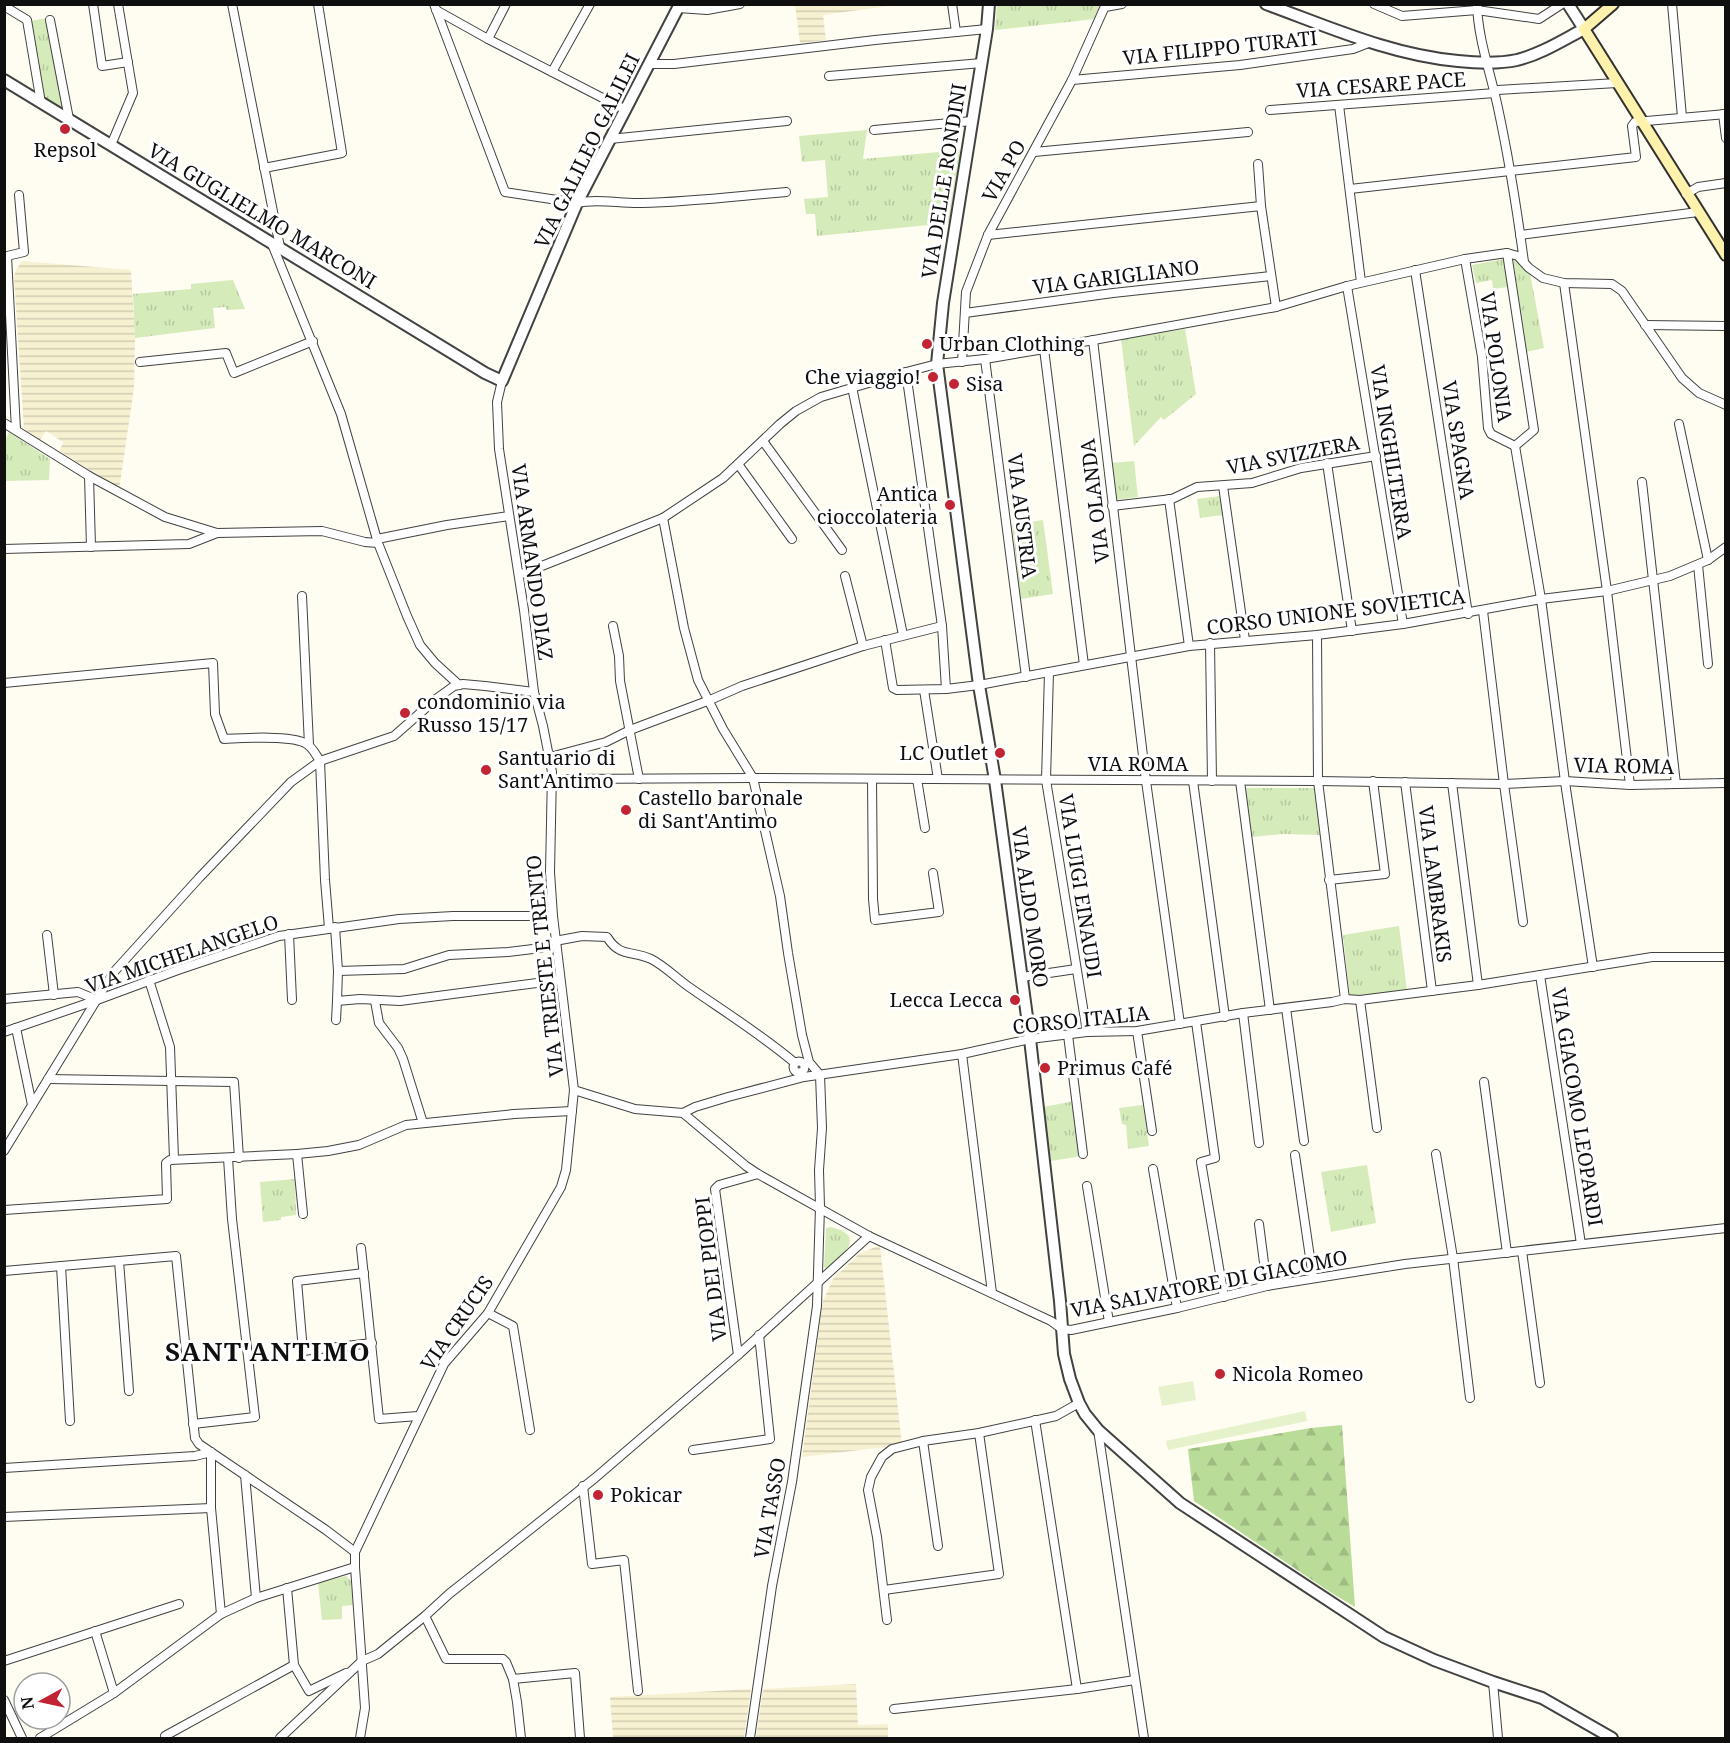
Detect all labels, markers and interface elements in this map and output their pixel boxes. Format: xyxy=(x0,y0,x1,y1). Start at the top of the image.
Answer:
street label: VIA FILIPPO TURATI xyxy=(1121,24,1319,71)
street label: VIA GALILEO GALILEI xyxy=(528,49,646,253)
street label: VIA CESARE PACE xyxy=(1295,65,1467,104)
street label: VIA DELLE RONDINI xyxy=(915,82,972,280)
marker: Repsol xyxy=(58,122,72,136)
street label: VIA PO xyxy=(975,135,1032,207)
place label: Repsol xyxy=(34,136,96,163)
street label: VIA GUGLIELMO MARCONI xyxy=(143,137,381,295)
street label: VIA GARIGLIANO xyxy=(1031,253,1201,300)
street label: VIA POLONIA xyxy=(1474,290,1519,425)
place label: Urban Clothing xyxy=(939,330,1084,357)
marker: Urban Clothing xyxy=(920,337,934,351)
place label: Che viaggio! xyxy=(805,363,921,390)
street label: VIA INGHILTERRA xyxy=(1364,363,1419,542)
marker: Che viaggio! xyxy=(926,370,940,384)
place label: Sisa xyxy=(966,370,1004,397)
marker: Sisa xyxy=(947,377,961,391)
street label: VIA SPAGNA xyxy=(1436,379,1481,502)
street label: VIA SVIZZERA xyxy=(1224,428,1363,481)
street label: VIA OLANDA xyxy=(1073,436,1116,565)
street label: VIA AUSTRIA xyxy=(1001,452,1044,581)
street label: VIA ARMANDO DIAZ xyxy=(505,462,560,662)
place label: Antica cioccolateria xyxy=(817,480,938,530)
marker: Antica cioccolateria xyxy=(943,498,957,512)
street label: CORSO UNIONE SOVIETICA xyxy=(1205,582,1468,641)
place label: condominio via Russo 15/17 xyxy=(417,688,566,738)
marker: condominio via Russo 15/17 xyxy=(398,706,412,720)
place label: LC Outlet xyxy=(900,739,988,766)
place label: Santuario di Sant'Antimo xyxy=(498,744,616,794)
marker: LC Outlet xyxy=(993,746,1007,760)
street label: VIA ROMA xyxy=(1088,750,1189,777)
street label: VIA ROMA xyxy=(1573,751,1675,780)
marker: Santuario di Sant'Antimo xyxy=(479,763,493,777)
place label: Castello baronale di Sant'Antimo xyxy=(638,784,803,834)
street label: VIA LUIGI EINAUDI xyxy=(1053,792,1108,980)
marker: Castello baronale di Sant'Antimo xyxy=(619,803,633,817)
street label: VIA LAMBRAKIS xyxy=(1412,804,1459,964)
street label: VIA ALDO MORO xyxy=(1006,825,1055,989)
street label: VIA TRIESTE E TRENTO xyxy=(519,854,570,1078)
street label: VIA MICHELANGELO xyxy=(82,908,282,999)
place label: Lecca Lecca xyxy=(890,986,1003,1013)
street label: VIA GIACOMO LEOPARDI xyxy=(1545,986,1610,1228)
marker: Lecca Lecca xyxy=(1008,993,1022,1007)
street label: CORSO ITALIA xyxy=(1011,999,1152,1040)
place label: Primus Café xyxy=(1057,1054,1172,1081)
marker: Primus Café xyxy=(1038,1061,1052,1075)
street label: VIA DEI PIOPPI xyxy=(688,1195,733,1343)
street label: VIA SALVATORE DI GIACOMO xyxy=(1068,1243,1350,1324)
street label: VIA CRUCIS xyxy=(414,1270,499,1376)
district label: SANT'ANTIMO xyxy=(165,1333,371,1369)
place label: Nicola Romeo xyxy=(1232,1360,1364,1387)
marker: Nicola Romeo xyxy=(1213,1367,1227,1381)
street label: VIA TASSO xyxy=(747,1455,792,1560)
place label: Pokicar xyxy=(610,1481,683,1508)
marker: Pokicar xyxy=(591,1488,605,1502)
north arrow xyxy=(12,1671,72,1731)
text: N xyxy=(15,1695,39,1711)

